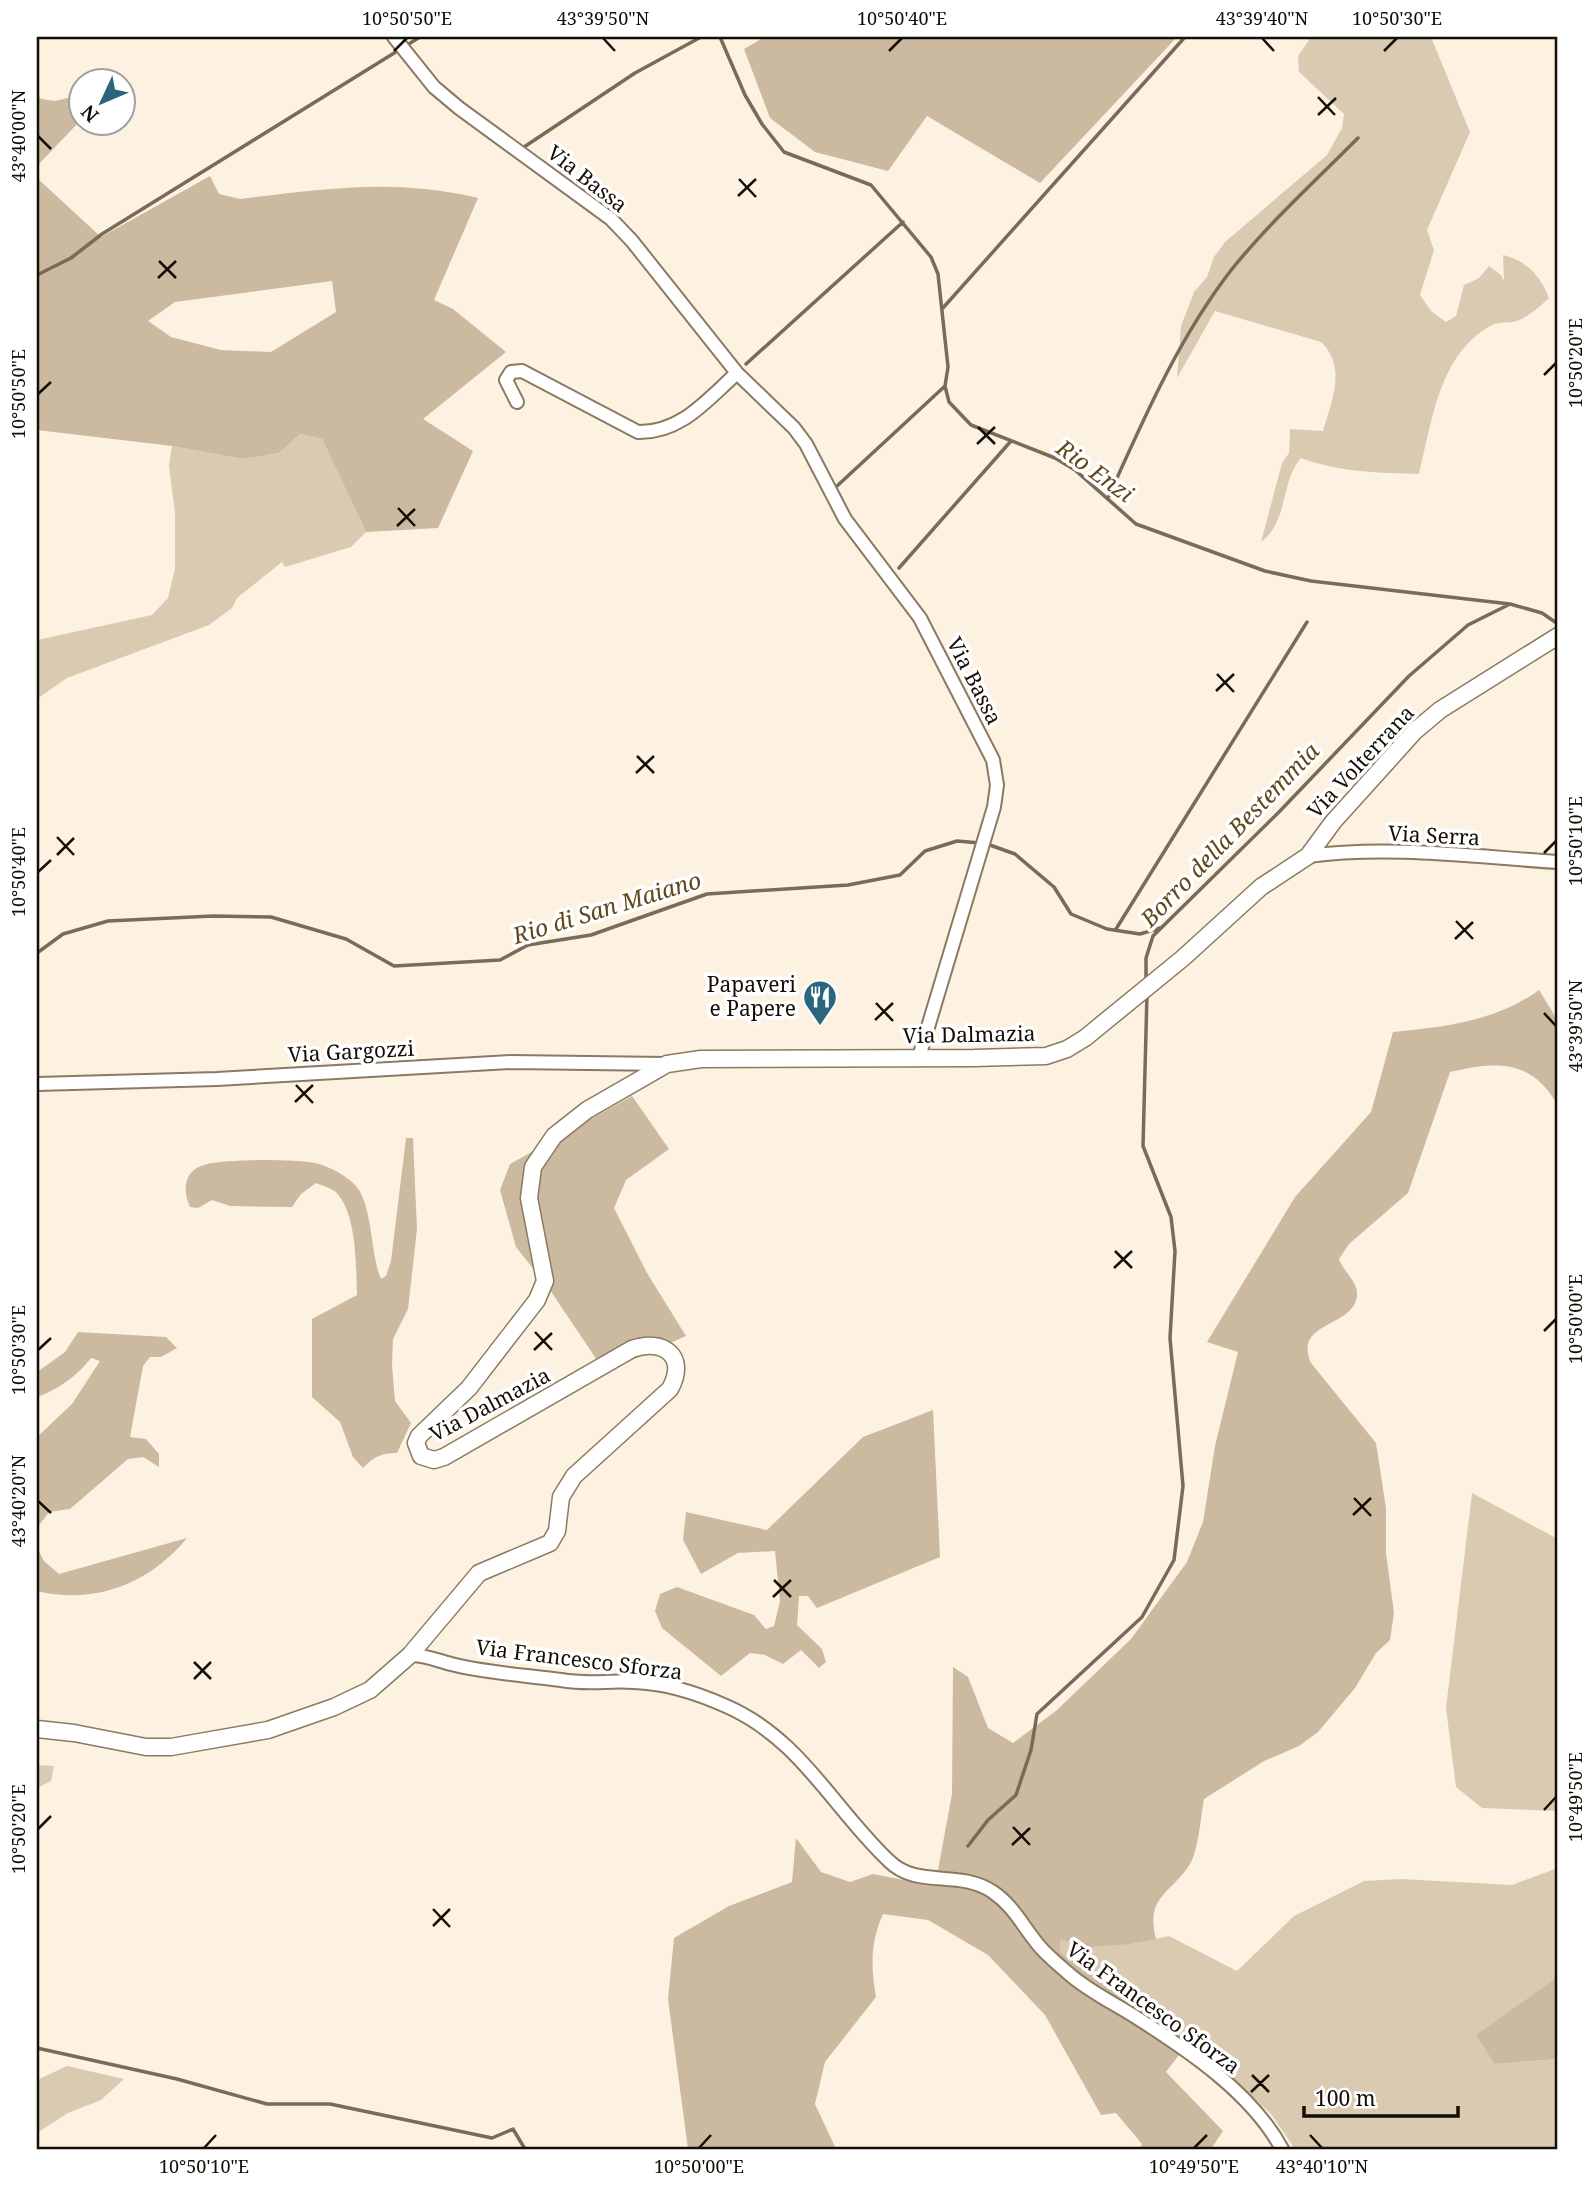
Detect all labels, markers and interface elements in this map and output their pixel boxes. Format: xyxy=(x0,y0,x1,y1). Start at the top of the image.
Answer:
text: 10°50'50"E xyxy=(362,6,452,30)
text: 43°39'50"N xyxy=(557,6,650,30)
text: 10°50'40"E xyxy=(857,6,947,30)
text: 43°39'40"N xyxy=(1216,6,1309,30)
text: 10°50'30"E xyxy=(1352,6,1442,30)
north arrow xyxy=(66,66,136,136)
text: 43°40'00"N xyxy=(6,89,30,182)
text: N xyxy=(75,99,104,128)
street label: Via Bassa xyxy=(542,138,633,218)
text: 10°50'20"E xyxy=(1563,318,1587,408)
text: 10°50'50"E xyxy=(6,349,30,439)
water label: Rio Enzi xyxy=(1050,431,1141,509)
street label: Via Bassa xyxy=(941,632,1009,729)
street label: Via Volterrana xyxy=(1301,699,1420,824)
water label: Borro della Bestemmia xyxy=(1132,735,1326,934)
text: 10°50'10"E xyxy=(1563,796,1587,886)
street label: Via Serra xyxy=(1387,819,1481,851)
text: 10°50'40"E xyxy=(6,827,30,917)
water label: Rio di San Maiano xyxy=(508,863,705,951)
place label: Papaveri e Papere xyxy=(707,970,796,1022)
restaurant icon: Papaveri e Papere xyxy=(801,978,839,1027)
text: 43°39'50"N xyxy=(1563,979,1587,1072)
street label: Via Dalmazia xyxy=(902,1019,1036,1049)
street label: Via Gargozzi xyxy=(287,1034,415,1068)
text: 10°50'00"E xyxy=(1563,1274,1587,1364)
text: 10°50'30"E xyxy=(6,1305,30,1395)
street label: Via Dalmazia xyxy=(424,1361,555,1448)
text: 43°40'20"N xyxy=(6,1454,30,1547)
street label: Via Francesco Sforza xyxy=(474,1632,684,1686)
text: 10°49'50"E xyxy=(1563,1752,1587,1842)
text: 10°50'20"E xyxy=(6,1784,30,1874)
street label: Via Francesco Sforza xyxy=(1061,1935,1246,2080)
scale bar xyxy=(1304,2074,1458,2118)
text: 100 m xyxy=(1315,2084,1376,2112)
text: 10°50'10"E xyxy=(159,2154,249,2178)
text: 10°50'00"E xyxy=(654,2154,744,2178)
text: 10°49'50"E xyxy=(1149,2154,1239,2178)
text: 43°40'10"N xyxy=(1276,2154,1369,2178)

